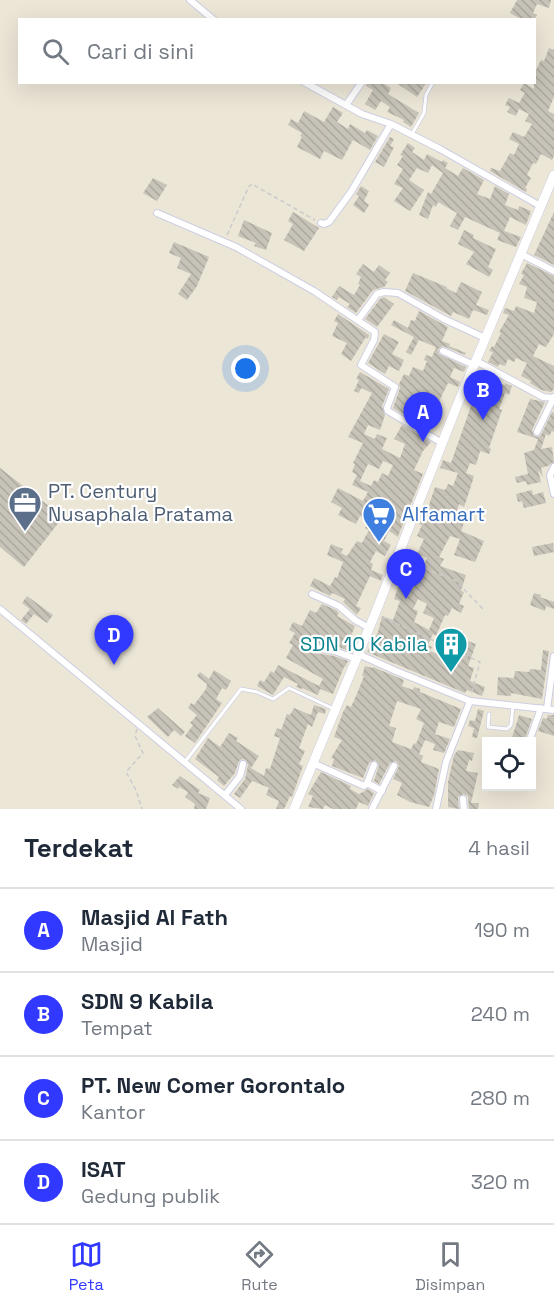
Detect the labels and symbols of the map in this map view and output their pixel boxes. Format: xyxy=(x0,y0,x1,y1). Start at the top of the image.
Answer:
your location xyxy=(231,354,260,383)
pin: B xyxy=(464,370,502,420)
pin: A xyxy=(404,392,442,442)
place label: PT. Century Nusaphala Pratama xyxy=(48,478,233,527)
office icon: PT. Century Nusaphala Pratama xyxy=(7,485,43,532)
supermarket icon: Alfamart xyxy=(361,496,397,543)
place label: Alfamart xyxy=(402,501,485,527)
pin: C xyxy=(386,550,426,599)
pin: D xyxy=(94,616,134,665)
building icon: SDN 10 Kabila xyxy=(433,626,469,673)
place label: SDN 10 Kabila xyxy=(300,631,428,657)

